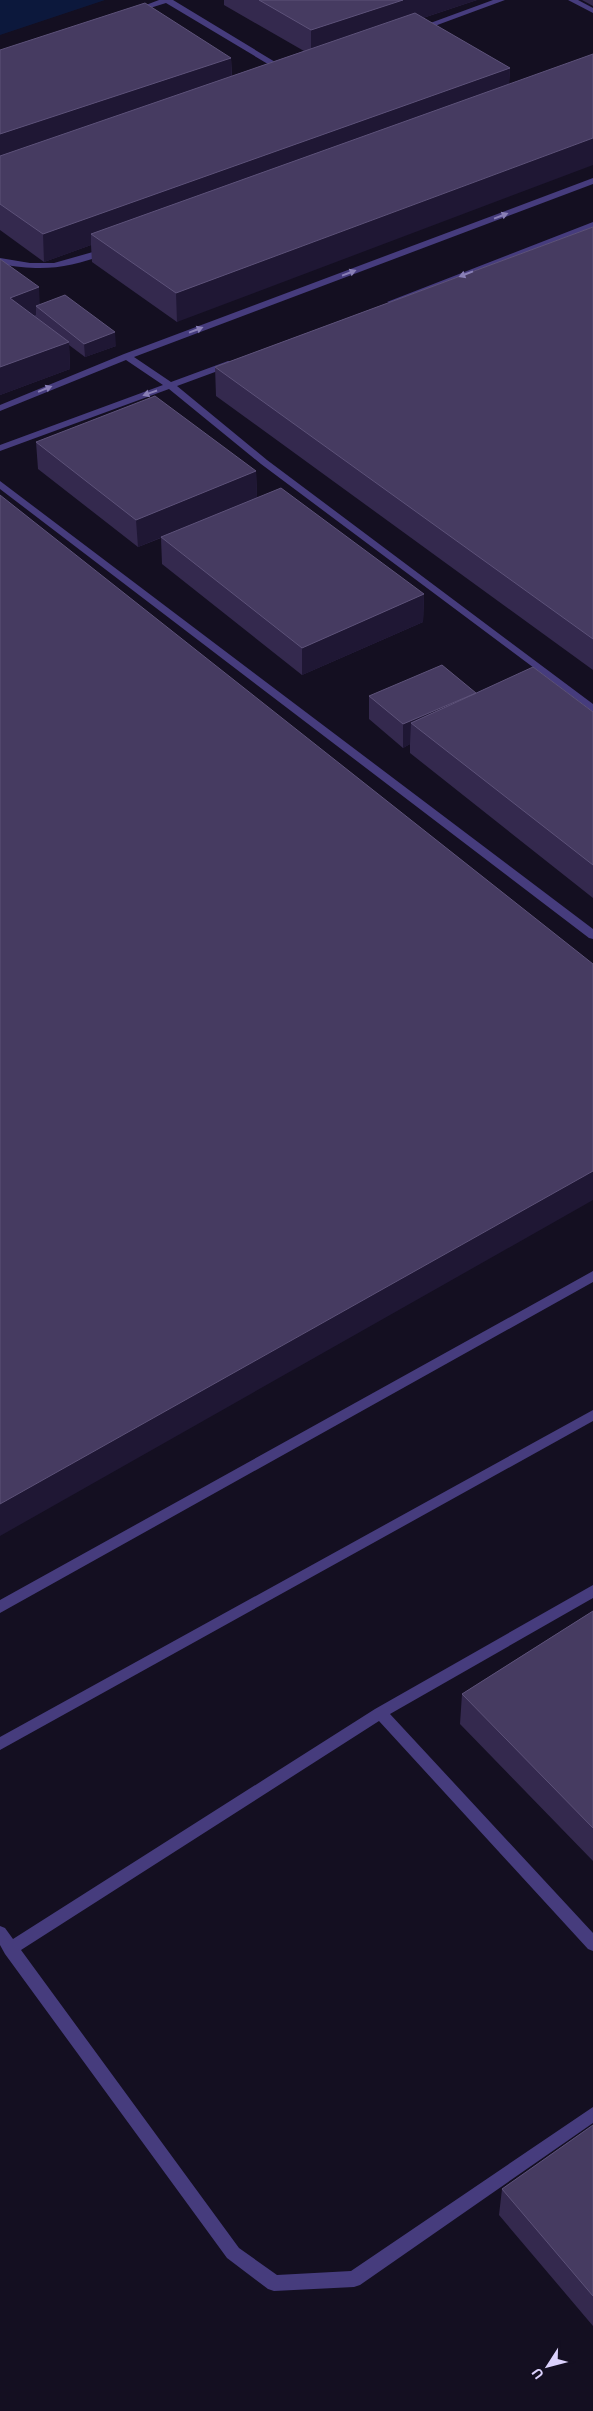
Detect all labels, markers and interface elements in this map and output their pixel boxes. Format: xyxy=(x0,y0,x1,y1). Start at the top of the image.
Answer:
one-way arrow xyxy=(494,212,509,220)
one-way arrow xyxy=(341,269,356,276)
one-way arrow xyxy=(459,270,473,278)
one-way arrow xyxy=(189,326,204,333)
one-way arrow xyxy=(38,385,53,393)
one-way arrow xyxy=(143,390,158,398)
north arrow xyxy=(523,2341,573,2391)
text: U xyxy=(528,2365,547,2382)

